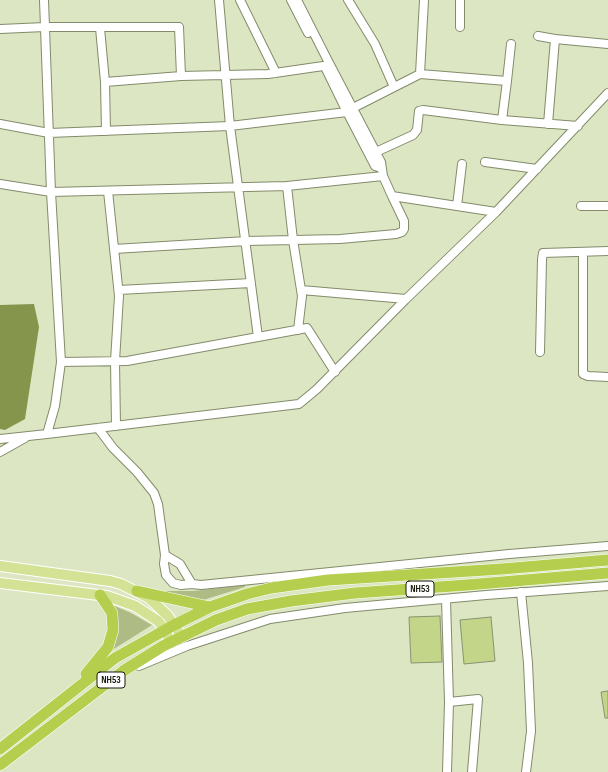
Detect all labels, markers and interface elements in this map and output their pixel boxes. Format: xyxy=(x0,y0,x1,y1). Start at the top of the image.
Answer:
road number: NH53 xyxy=(406,581,434,597)
road number: NH53 xyxy=(97,672,125,688)

